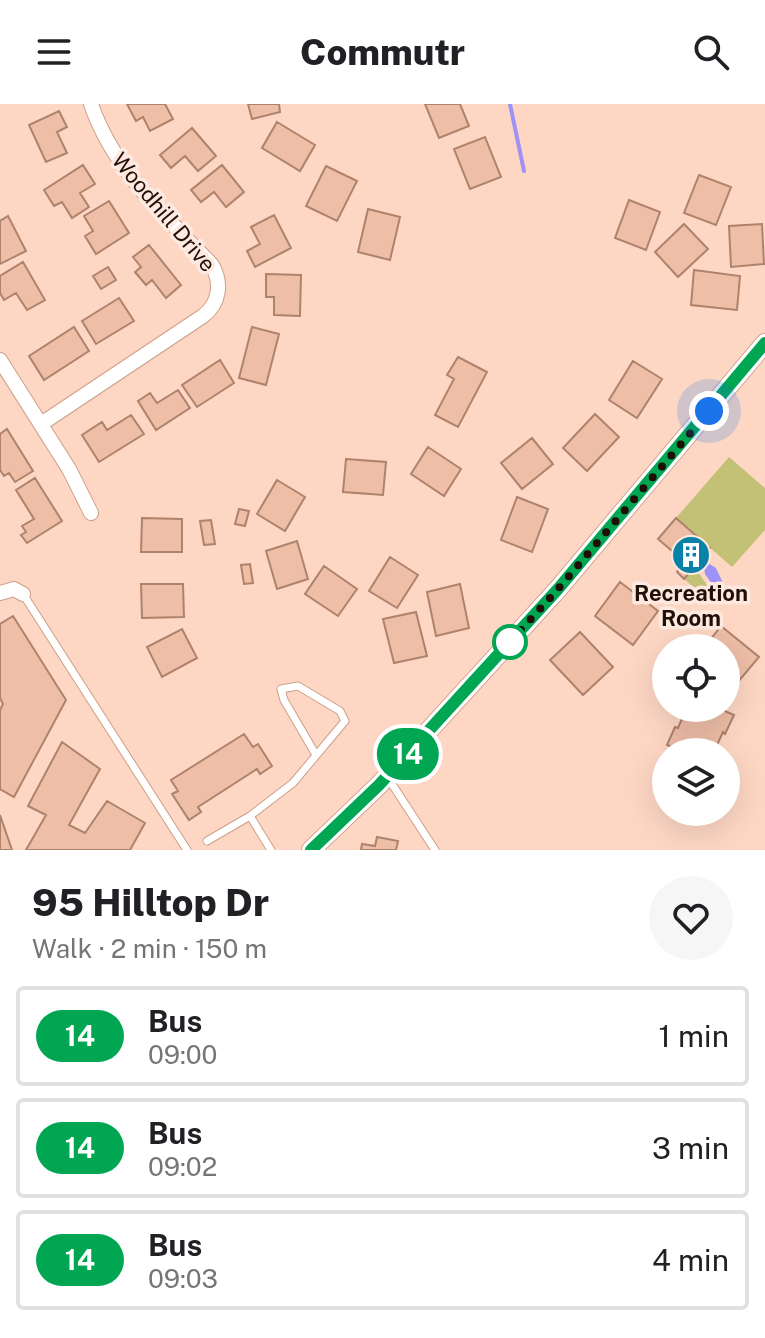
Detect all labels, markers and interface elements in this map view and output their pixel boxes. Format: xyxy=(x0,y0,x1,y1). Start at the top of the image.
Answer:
icon: menu xyxy=(32,30,76,74)
icon: search xyxy=(689,30,733,74)
text: Commutr xyxy=(300,31,465,73)
street label: Woodhill Drive xyxy=(107,147,221,277)
your location xyxy=(689,391,729,431)
building icon: Recreation Room xyxy=(670,534,712,576)
place label: Recreation Room xyxy=(634,580,748,631)
unlabelled marker xyxy=(493,625,527,659)
map controls xyxy=(652,634,740,826)
button: locate xyxy=(652,634,740,722)
line badge: 14 xyxy=(372,728,444,780)
text: 14 xyxy=(393,737,423,770)
button: layers xyxy=(652,738,740,826)
button: heart xyxy=(649,876,733,960)
text: 95 Hilltop Dr xyxy=(32,880,269,925)
text: Walk · 2 min · 150 m xyxy=(32,933,267,964)
text: Bus xyxy=(148,1003,202,1039)
text: 1 min xyxy=(659,1018,729,1054)
text: 14 xyxy=(65,1019,95,1052)
text: 09:00 xyxy=(148,1039,218,1070)
text: Bus xyxy=(148,1115,202,1151)
text: 3 min xyxy=(652,1130,729,1166)
text: 14 xyxy=(65,1131,95,1164)
text: 09:02 xyxy=(148,1151,217,1182)
text: Bus xyxy=(148,1227,202,1263)
text: 4 min xyxy=(652,1242,729,1278)
text: 14 xyxy=(65,1243,95,1276)
text: 09:03 xyxy=(148,1263,218,1294)

